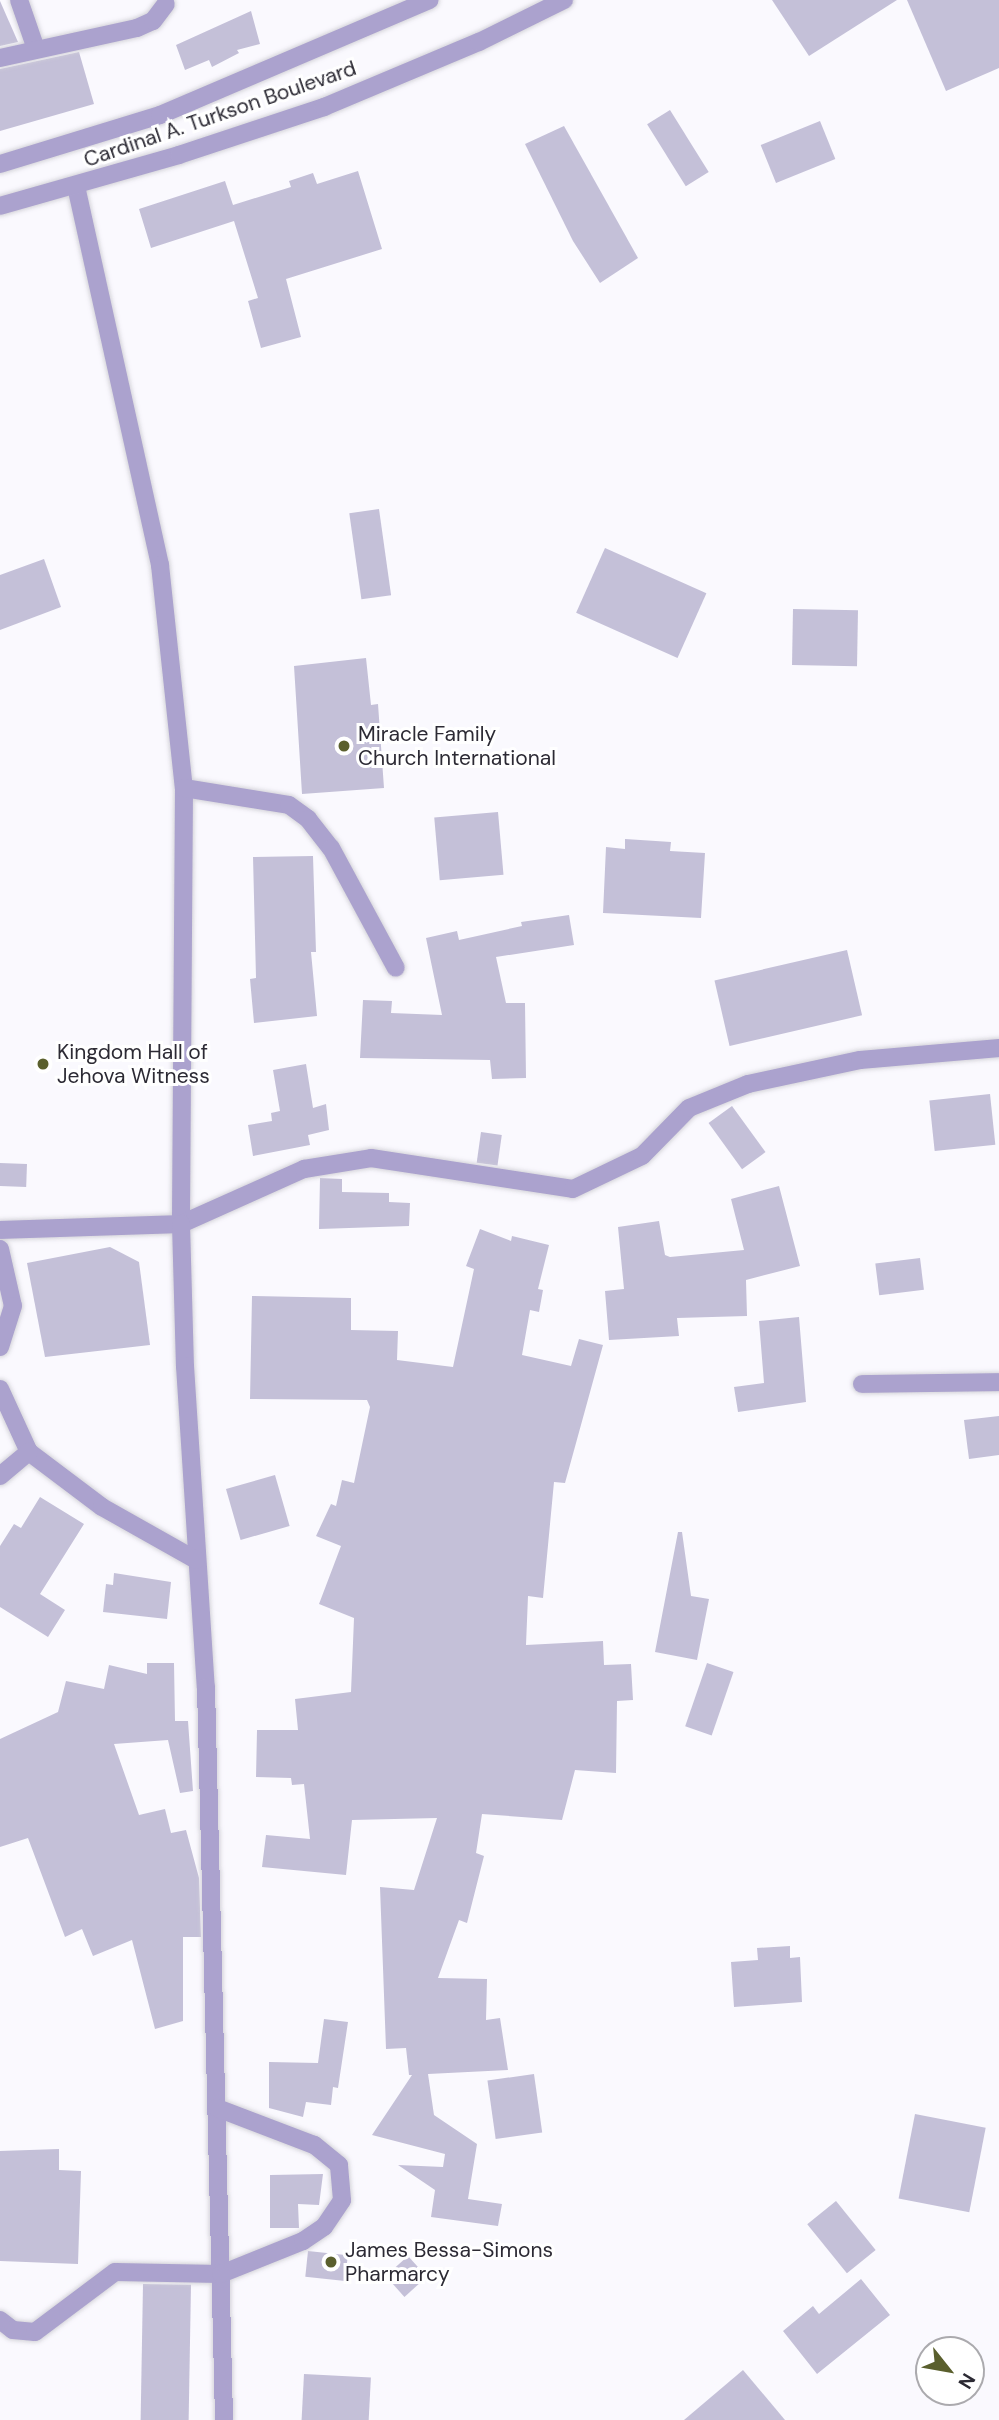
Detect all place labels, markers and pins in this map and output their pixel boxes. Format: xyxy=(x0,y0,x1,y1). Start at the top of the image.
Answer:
place label: Miracle Family Church International xyxy=(358,721,556,771)
marker: Miracle Family Church International xyxy=(336,738,352,754)
place label: Kingdom Hall of Jehova Witness xyxy=(57,1039,210,1089)
marker: Kingdom Hall of Jehova Witness xyxy=(35,1056,51,1072)
place label: James Bessa-Simons Pharmarcy xyxy=(345,2237,553,2287)
marker: James Bessa-Simons Pharmarcy xyxy=(323,2254,339,2270)

